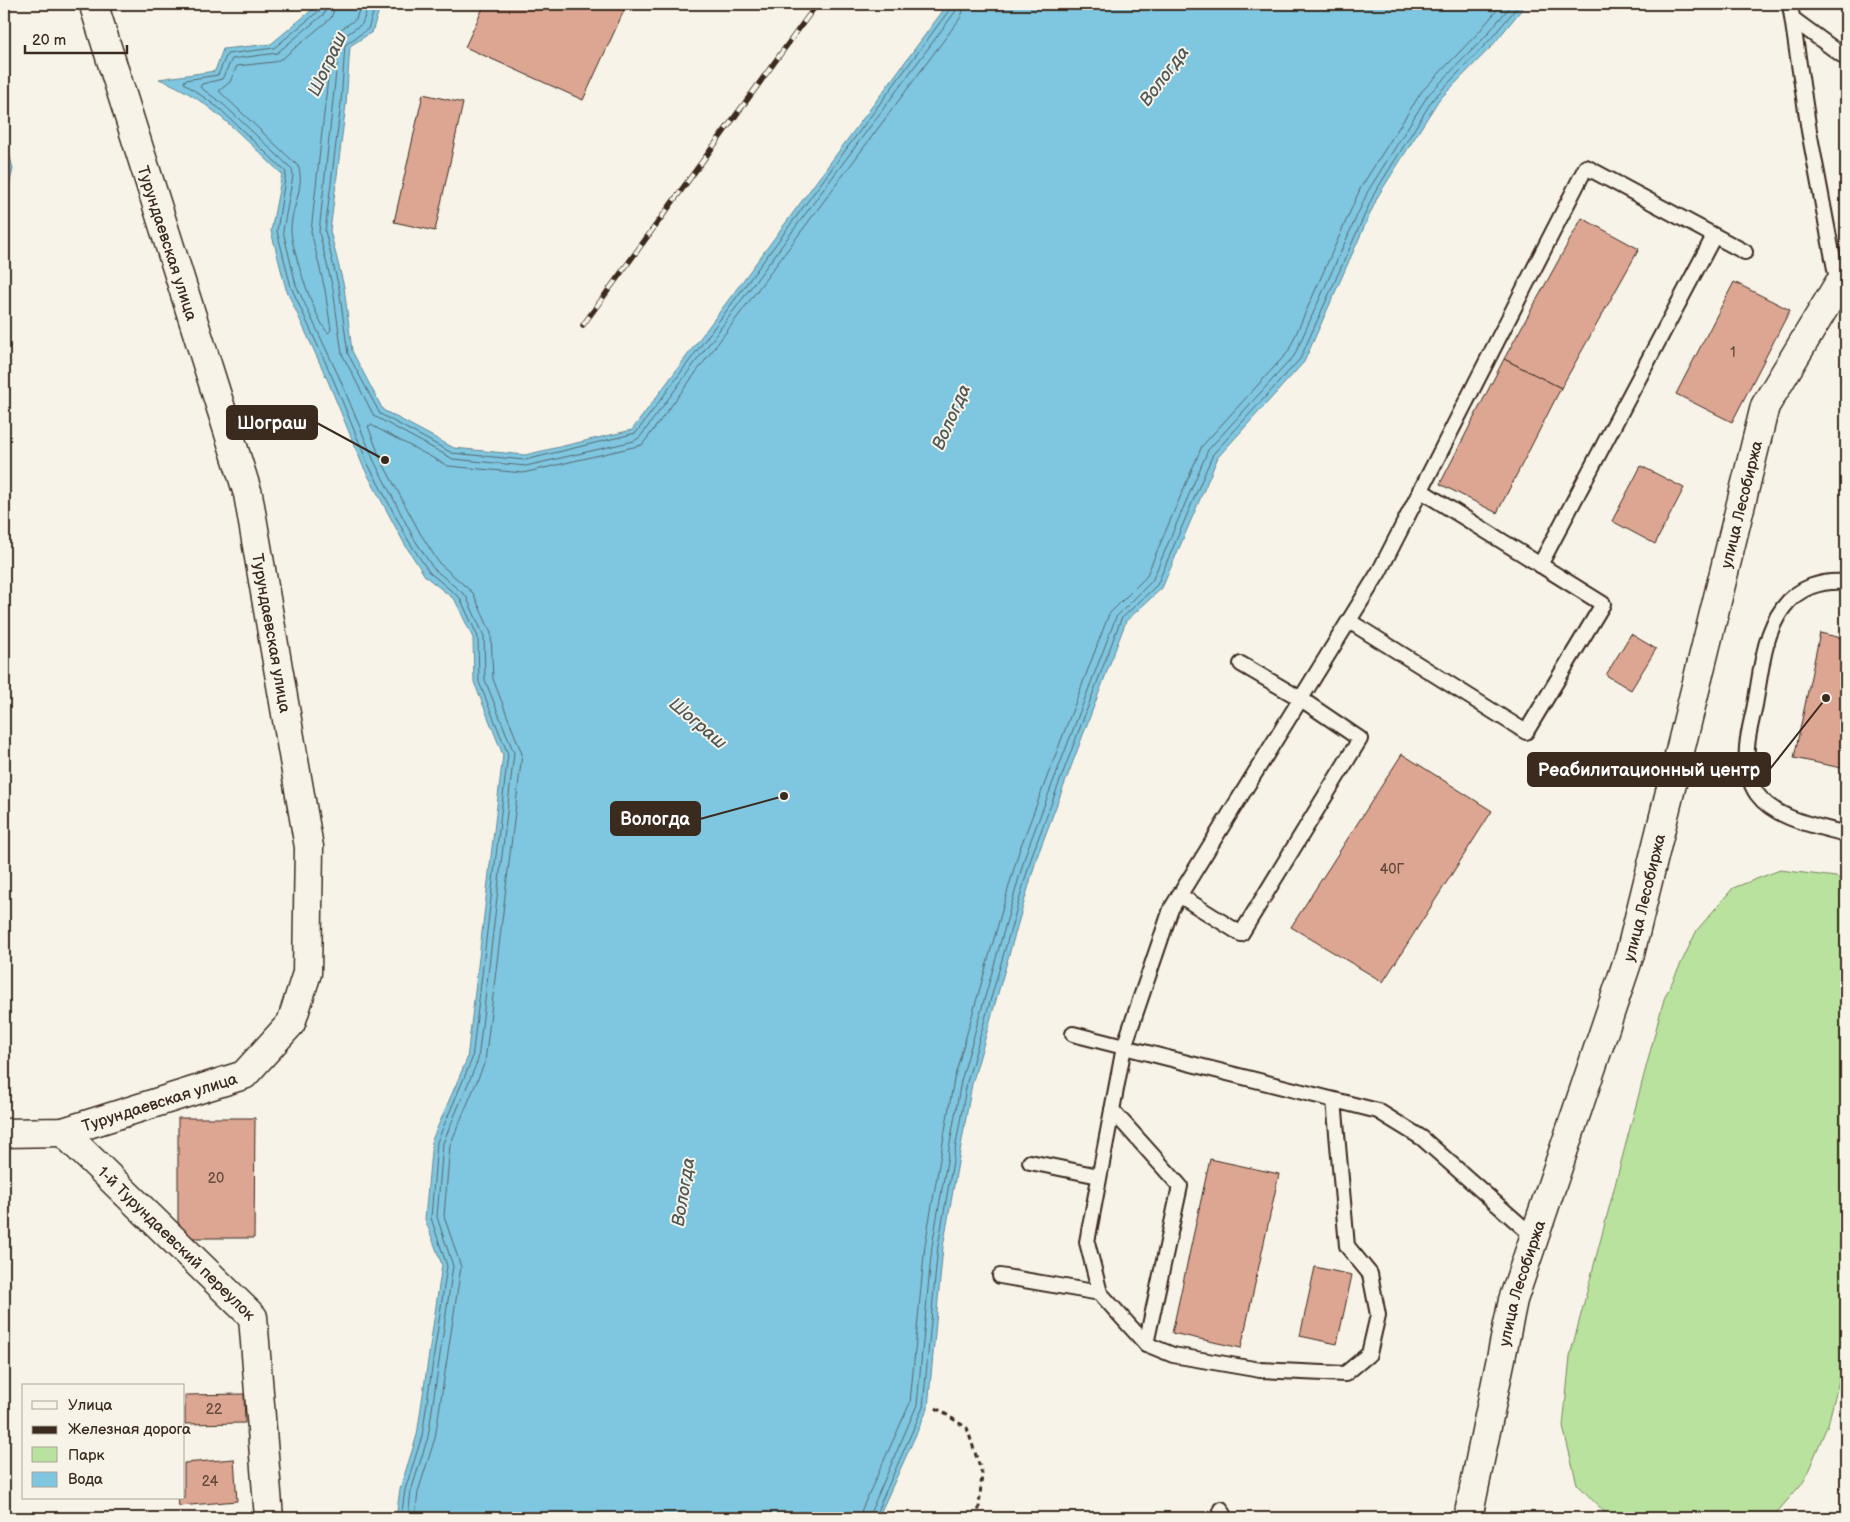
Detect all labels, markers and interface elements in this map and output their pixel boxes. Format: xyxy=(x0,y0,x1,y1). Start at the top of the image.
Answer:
scale bar xyxy=(25,22,128,54)
water label: Шограш xyxy=(303,29,352,100)
text: 20 m xyxy=(32,31,66,50)
water label: Вологда xyxy=(1135,42,1194,110)
street label: Турундаевская улица xyxy=(133,164,201,324)
house number: 1 xyxy=(1730,344,1736,361)
water label: Вологда xyxy=(928,381,975,453)
callout: Шограш xyxy=(227,406,317,439)
text: Шограш xyxy=(237,413,307,434)
street label: улица Лесобиржа xyxy=(1717,438,1767,570)
street label: Турундаевская улица xyxy=(247,552,294,715)
water label: Шограш xyxy=(665,693,731,754)
callout: Реабилитационный центр xyxy=(1528,753,1770,786)
text: Реабилитационный центр xyxy=(1538,760,1760,781)
callout: Вологда xyxy=(611,802,700,835)
text: Вологда xyxy=(620,809,690,830)
street label: улица Лесобиржа xyxy=(1620,832,1670,964)
house number: 40Г xyxy=(1380,861,1405,878)
street label: Турундаевская улица xyxy=(80,1070,240,1136)
water label: Вологда xyxy=(668,1156,699,1228)
street label: 1-й Турундаевский переулок xyxy=(93,1163,259,1325)
house number: 20 xyxy=(208,1170,224,1187)
street label: улица Лесобиржа xyxy=(1496,1218,1550,1348)
legend xyxy=(22,1384,185,1500)
text: Улица xyxy=(68,1396,113,1415)
house number: 22 xyxy=(206,1401,223,1418)
text: Железная дорога xyxy=(68,1420,191,1439)
text: Парк xyxy=(68,1446,105,1465)
text: Вода xyxy=(68,1470,103,1489)
house number: 24 xyxy=(202,1473,219,1490)

